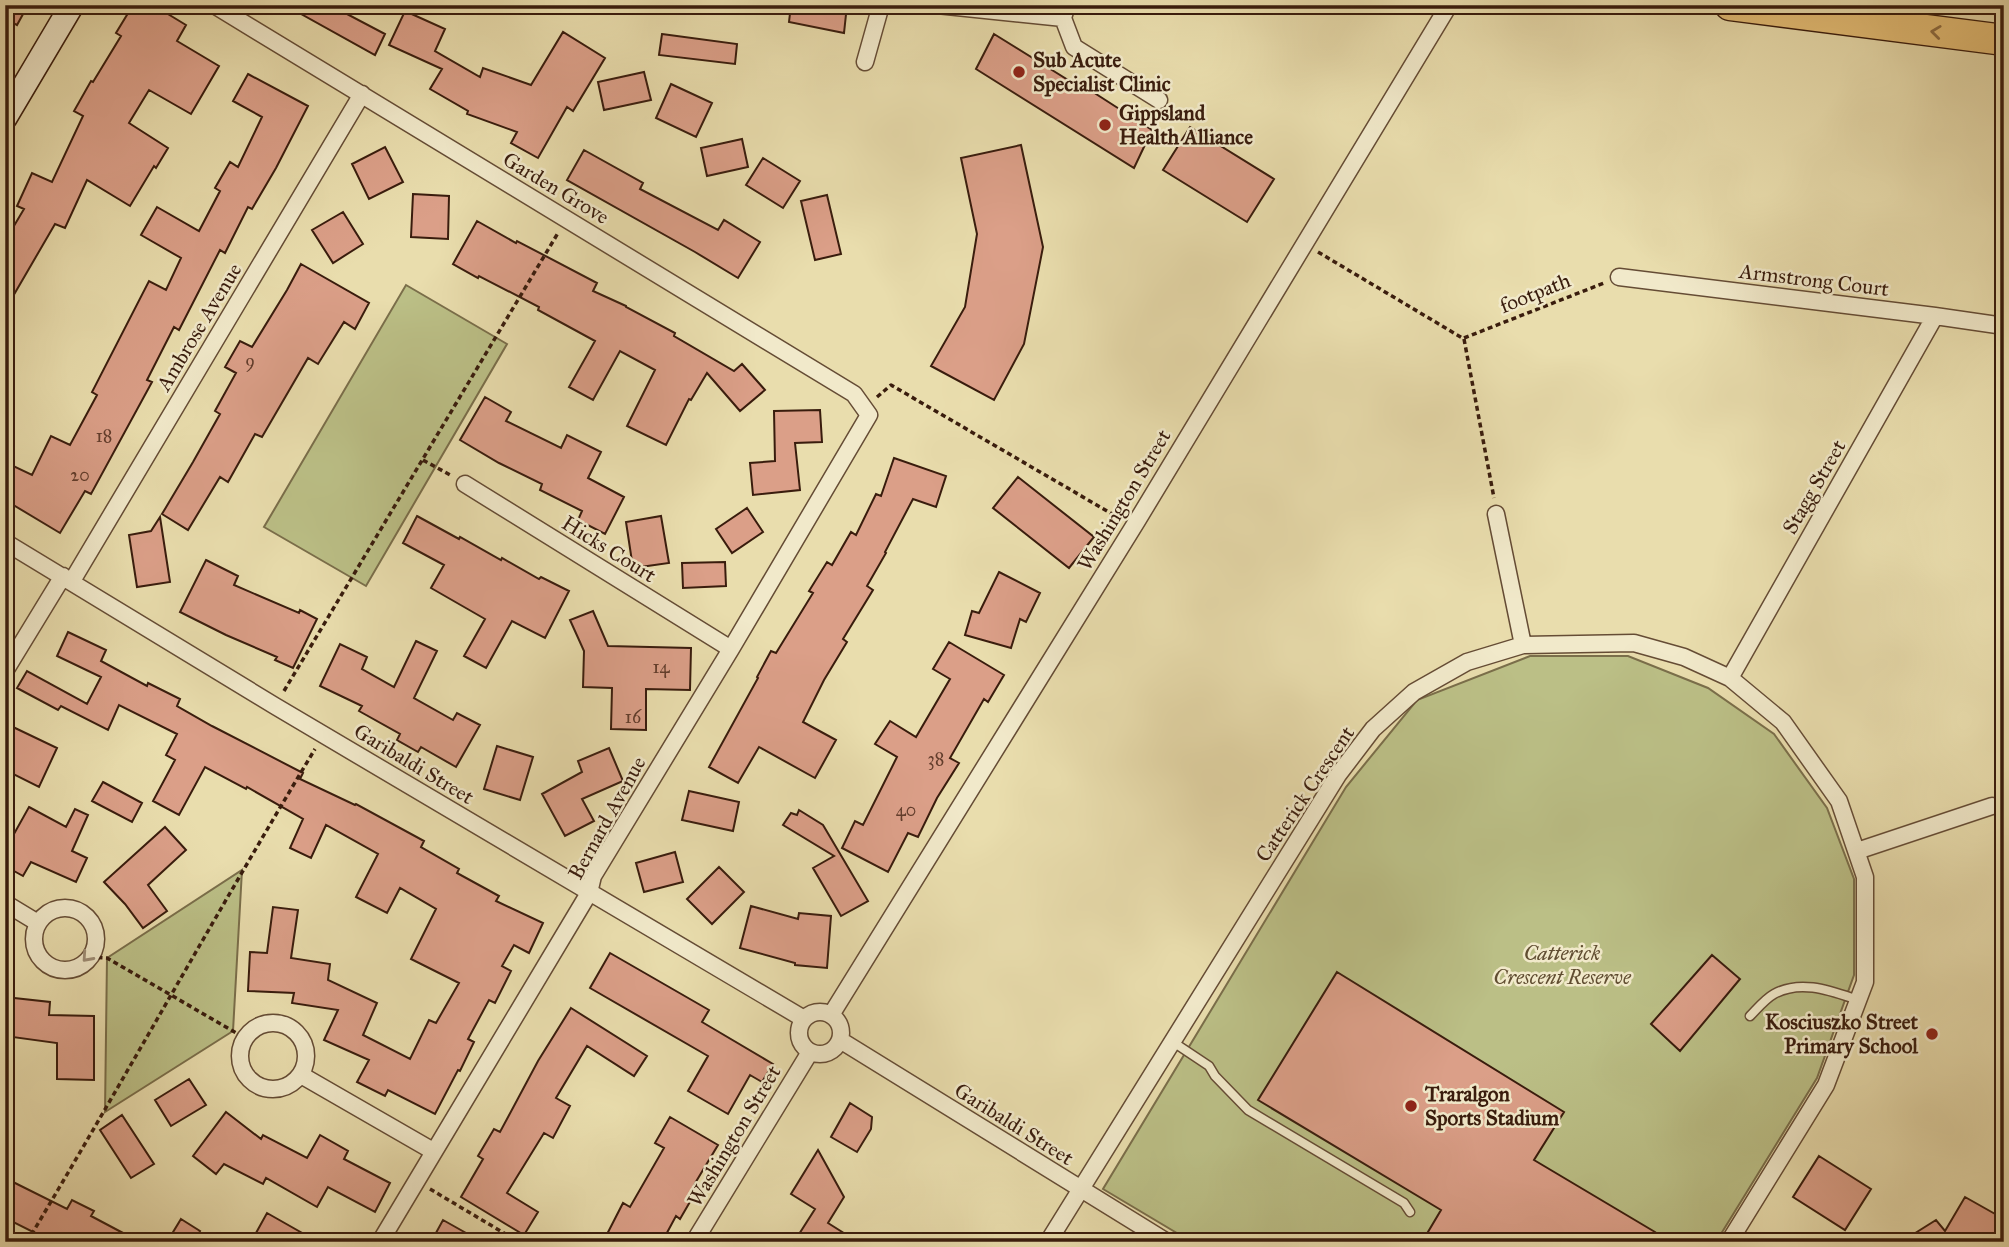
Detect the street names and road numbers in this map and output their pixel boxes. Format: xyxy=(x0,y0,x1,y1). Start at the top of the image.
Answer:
street label: Garden Grove xyxy=(498,146,614,230)
street label: Ambrose Avenue xyxy=(150,258,247,396)
street label: Armstrong Court xyxy=(1737,258,1891,302)
street label: footpath xyxy=(1496,267,1575,319)
street label: Washington Street xyxy=(1072,424,1177,575)
street label: Stagg Street xyxy=(1777,435,1852,539)
street label: Hicks Court xyxy=(557,510,661,588)
street label: Garibaldi Street xyxy=(349,718,479,810)
street label: Catterick Crescent xyxy=(1250,721,1360,867)
street label: Bernard Avenue xyxy=(563,752,652,884)
street label: Washington Street xyxy=(682,1060,787,1211)
street label: Garibaldi Street xyxy=(950,1077,1079,1171)

